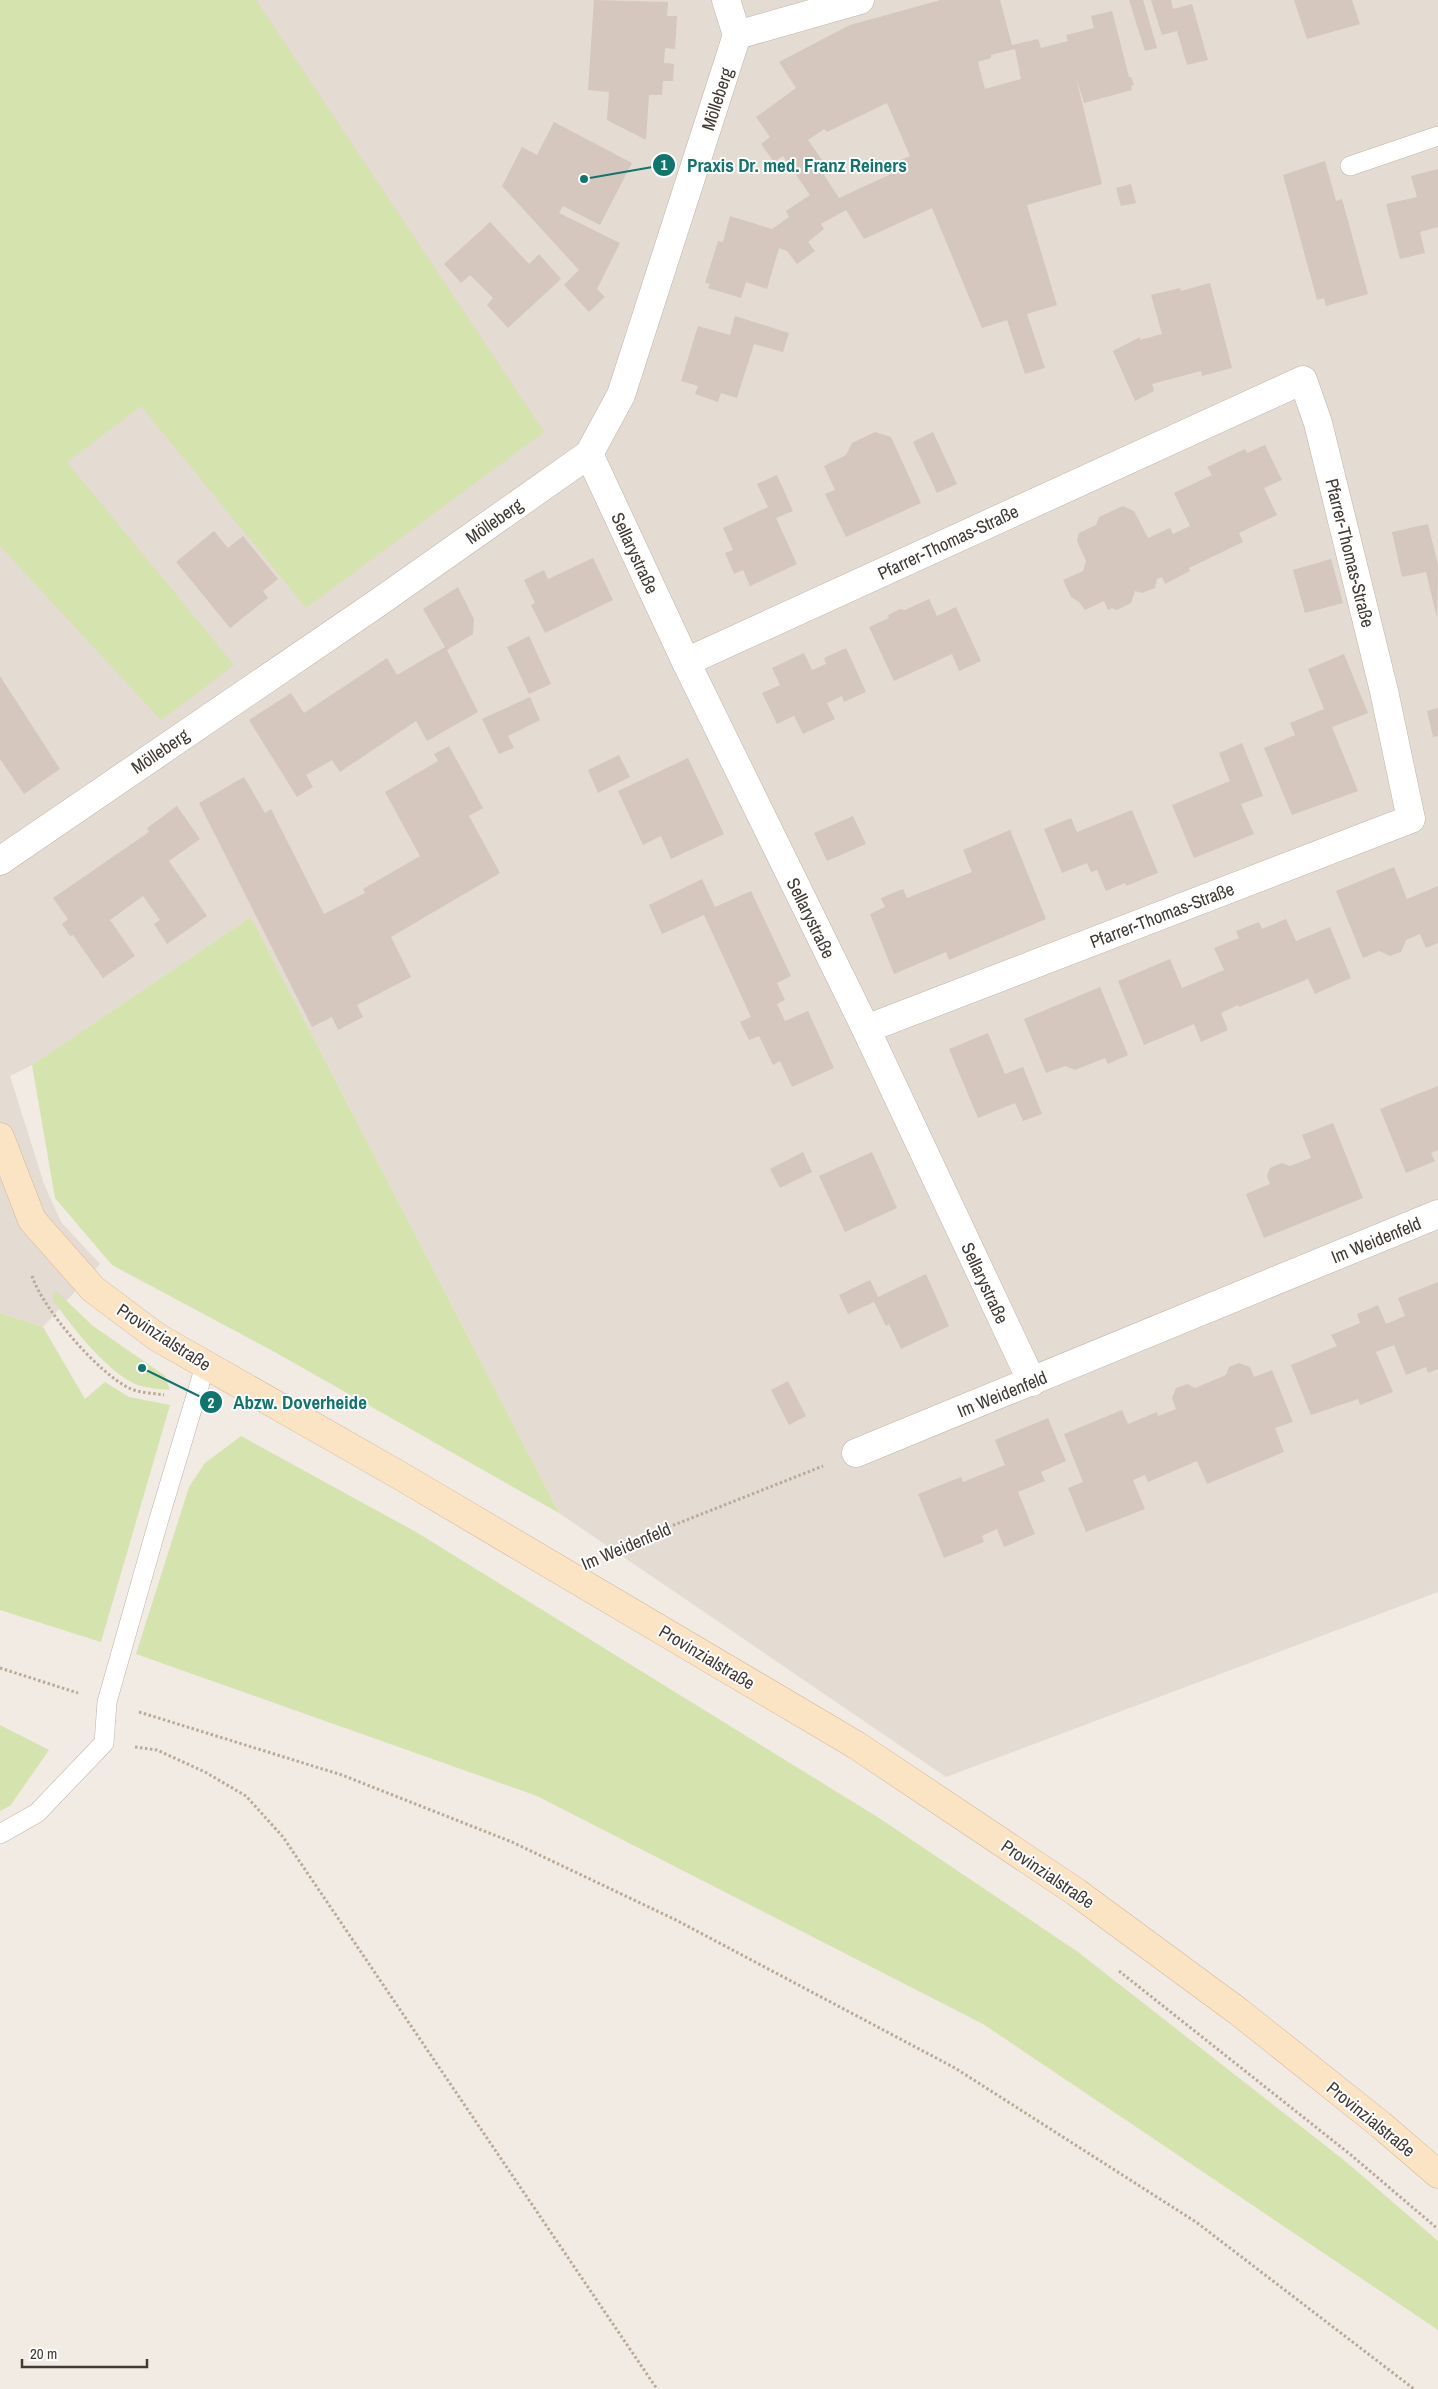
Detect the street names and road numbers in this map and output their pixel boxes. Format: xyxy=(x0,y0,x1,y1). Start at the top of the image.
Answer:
street label: Mölleberg xyxy=(695,64,739,134)
street label: Pfarrer-Thomas-Straße xyxy=(1319,476,1381,630)
street label: Mölleberg xyxy=(460,492,528,550)
street label: Pfarrer-Thomas-Straße xyxy=(874,498,1022,586)
street label: Sellarystraße xyxy=(605,508,665,598)
street label: Mölleberg xyxy=(126,722,195,779)
street label: Sellarystraße xyxy=(781,873,841,963)
street label: Pfarrer-Thomas-Straße xyxy=(1086,876,1238,954)
street label: Im Weidenfeld xyxy=(1327,1211,1425,1269)
street label: Sellarystraße xyxy=(955,1238,1015,1328)
street label: Provinzialstraße xyxy=(112,1297,216,1377)
street label: Im Weidenfeld xyxy=(953,1365,1051,1423)
street label: Im Weidenfeld xyxy=(577,1516,675,1576)
street label: Provinzialstraße xyxy=(655,1619,759,1695)
street label: Provinzialstraße xyxy=(996,1834,1100,1914)
street label: Provinzialstraße xyxy=(1321,2075,1421,2163)

